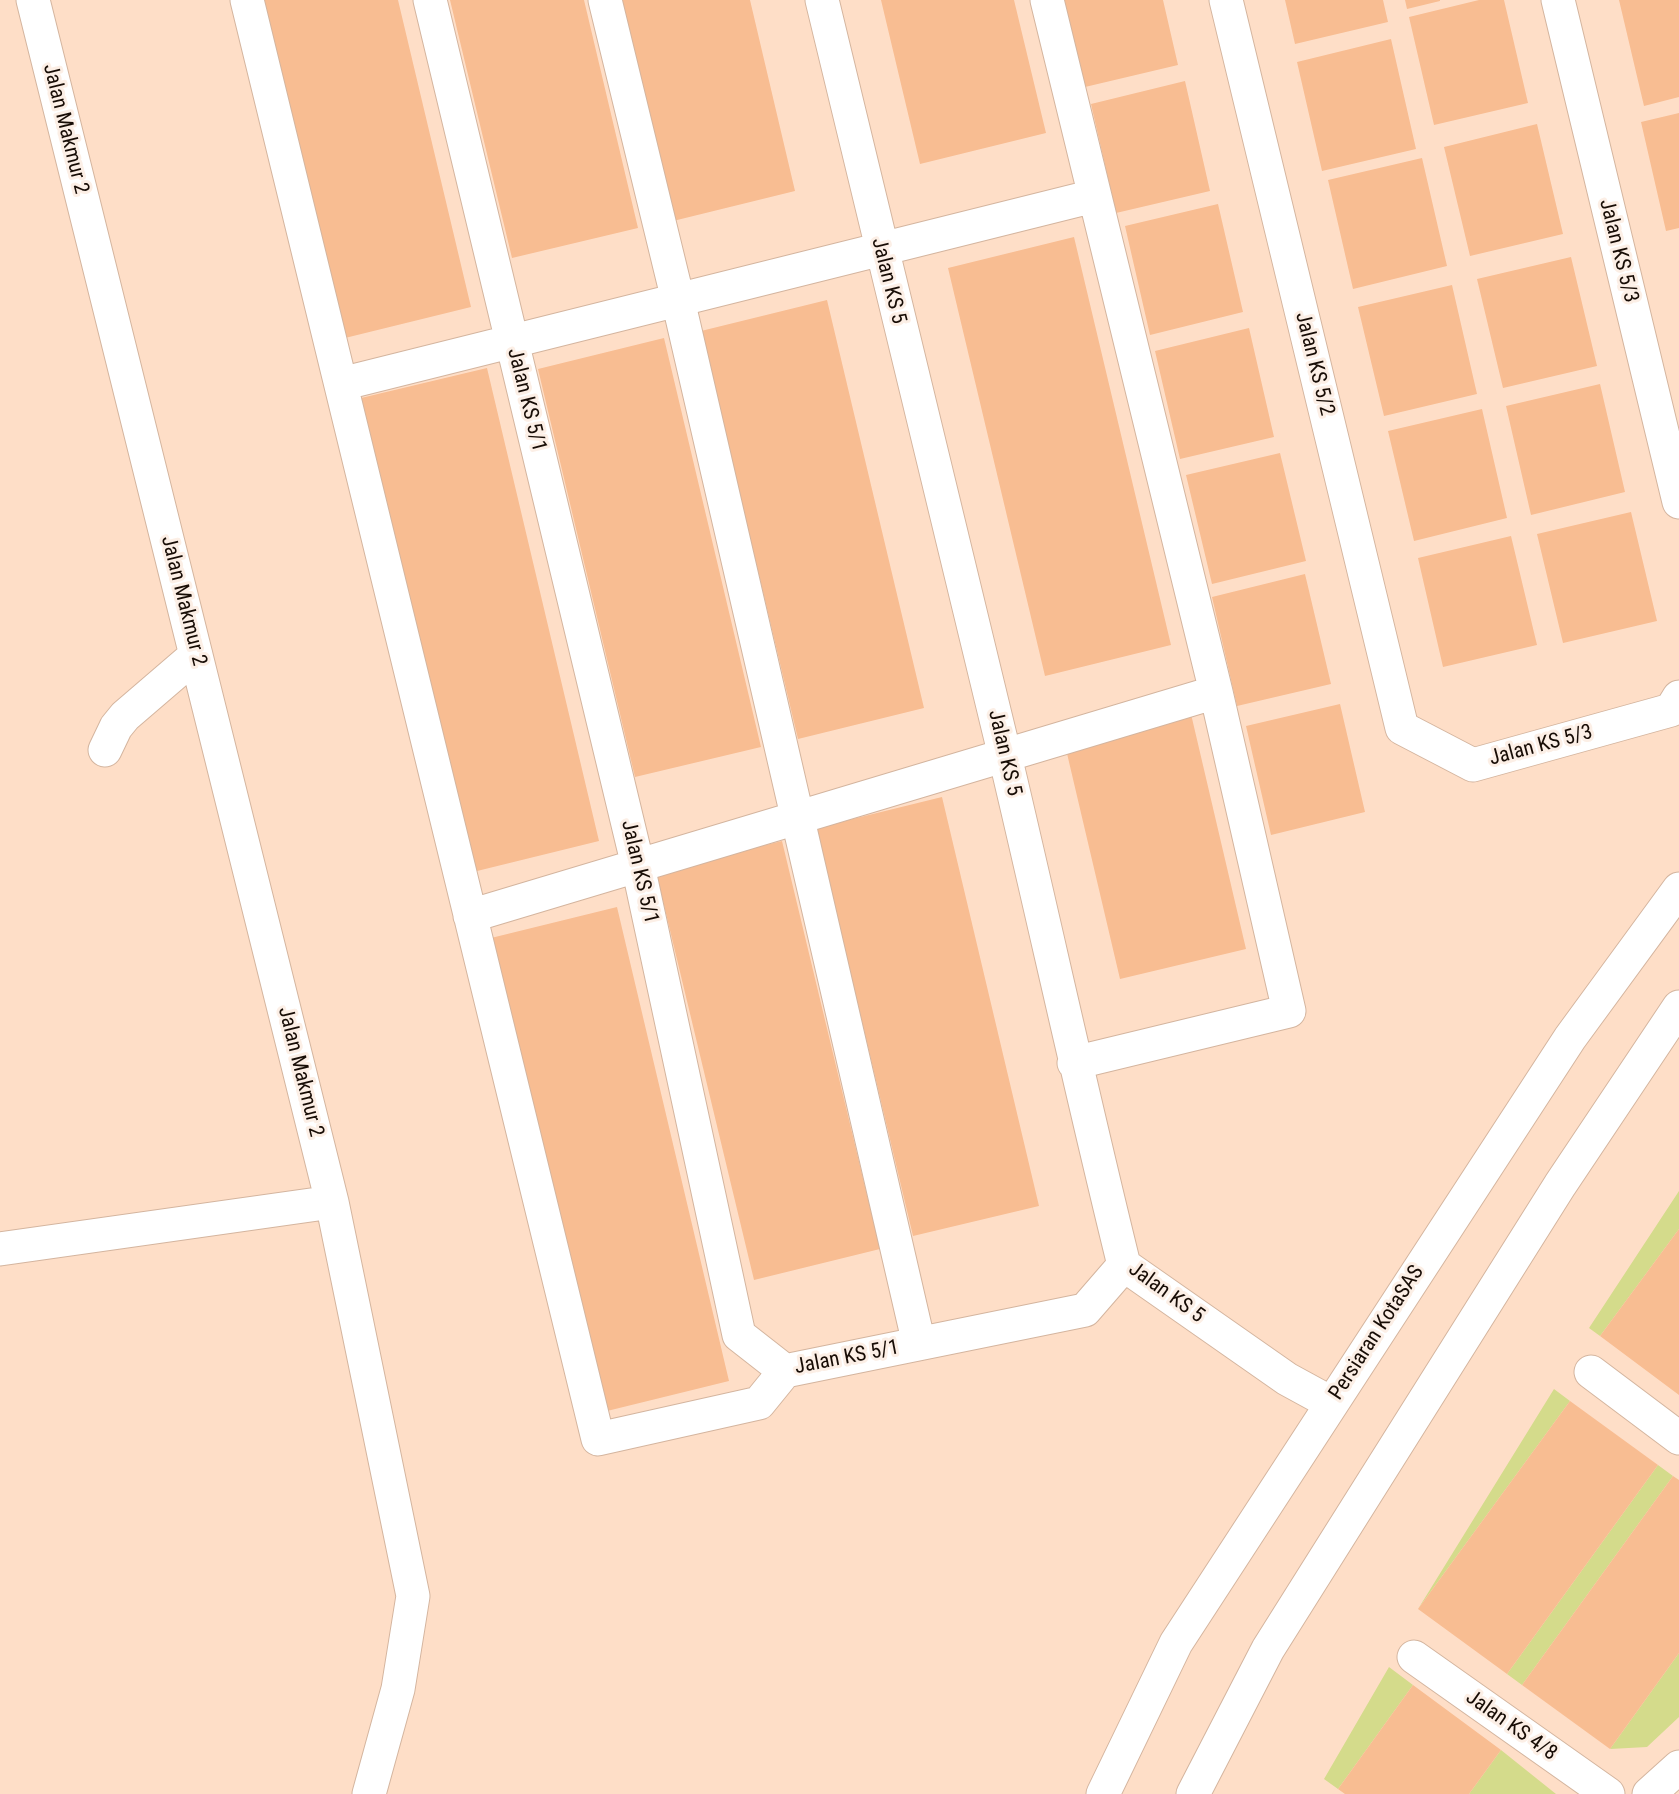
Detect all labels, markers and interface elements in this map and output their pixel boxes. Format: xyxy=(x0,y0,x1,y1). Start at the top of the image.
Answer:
street label: Jalan Makmur 2 xyxy=(37,61,93,197)
street label: Jalan KS 5/3 xyxy=(1593,197,1643,305)
street label: Jalan KS 5 xyxy=(865,235,911,327)
street label: Jalan KS 5/2 xyxy=(1289,310,1339,418)
street label: Jalan KS 5/1 xyxy=(501,346,551,454)
street label: Jalan Makmur 2 xyxy=(155,533,211,669)
street label: Jalan KS 5 xyxy=(982,707,1026,799)
street label: Jalan KS 5/3 xyxy=(1487,720,1595,772)
street label: Jalan KS 5/1 xyxy=(615,818,663,926)
street label: Jalan Makmur 2 xyxy=(272,1004,328,1140)
street label: Jalan KS 5 xyxy=(1123,1257,1209,1329)
street label: Persiaran KotaSAS xyxy=(1324,1261,1430,1405)
street label: Jalan KS 5/1 xyxy=(793,1336,901,1380)
street label: Jalan KS 4/8 xyxy=(1460,1685,1562,1767)

